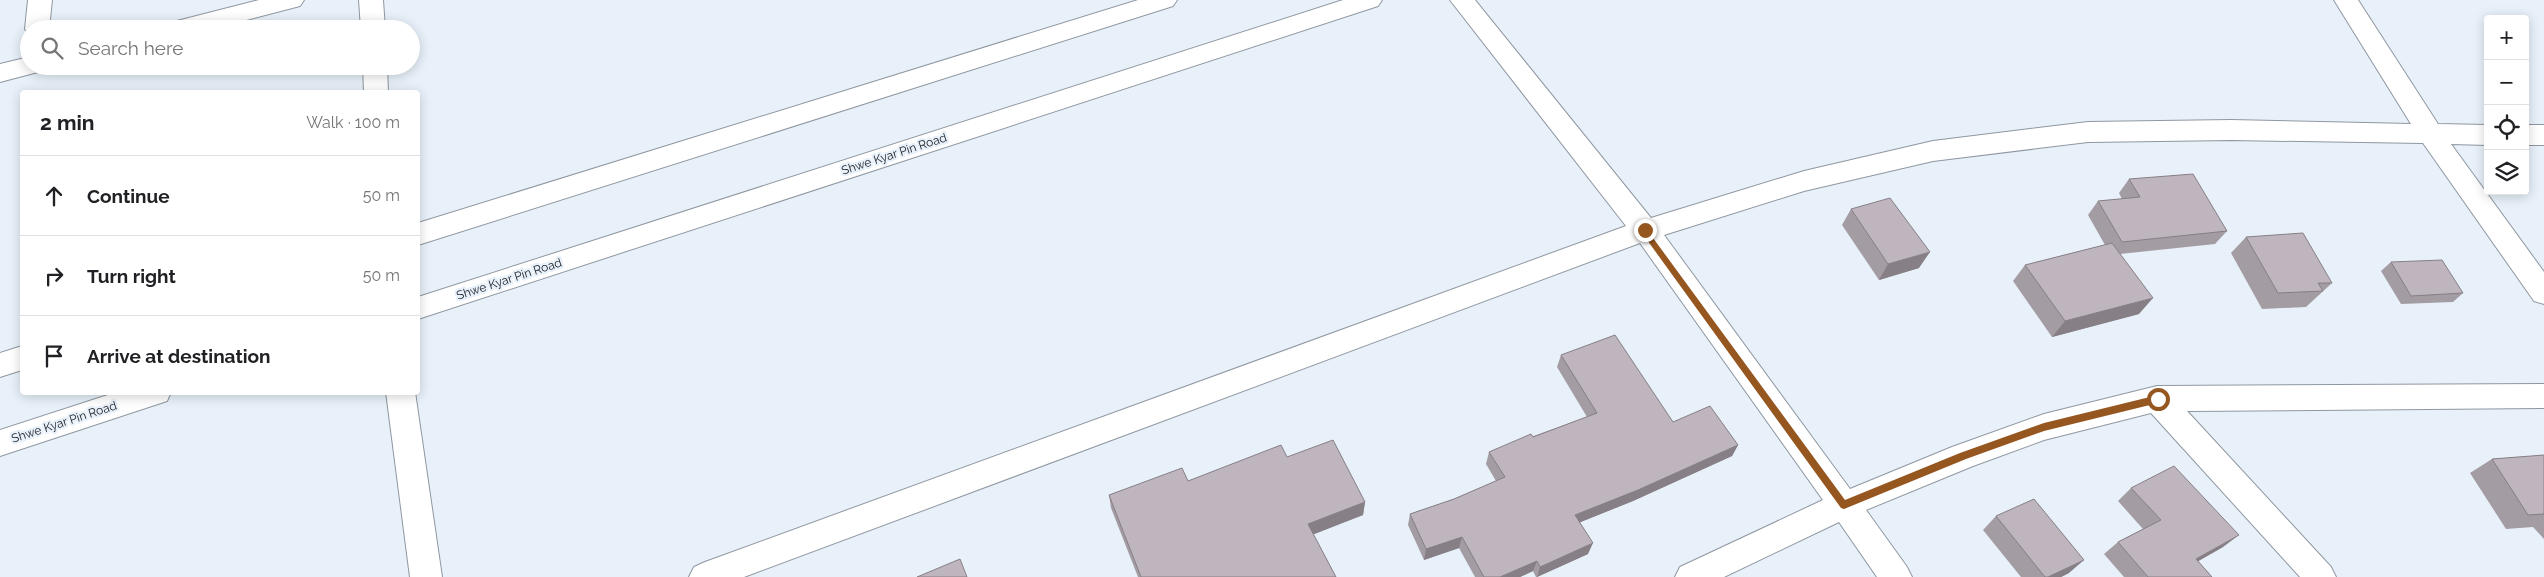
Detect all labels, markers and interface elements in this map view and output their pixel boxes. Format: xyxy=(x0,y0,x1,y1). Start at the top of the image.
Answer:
map controls xyxy=(2484,15,2529,195)
button: + xyxy=(2484,15,2529,60)
search box xyxy=(20,20,420,75)
icon: search xyxy=(38,34,66,62)
text: Search here xyxy=(78,37,184,59)
button: − xyxy=(2484,60,2529,105)
button: locate xyxy=(2484,105,2529,150)
text: 2 min xyxy=(40,110,94,135)
text: Walk · 100 m xyxy=(306,113,400,132)
street label: Shwe Kyar Pin Road xyxy=(840,130,948,178)
button: layers xyxy=(2484,150,2529,195)
icon: ahead xyxy=(40,182,68,210)
text: Continue xyxy=(87,185,170,207)
text: 50 m xyxy=(363,186,400,205)
route end xyxy=(1634,219,1657,242)
street label: Shwe Kyar Pin Road xyxy=(455,255,563,303)
icon: right xyxy=(40,262,68,290)
text: Turn right xyxy=(87,265,176,287)
text: 50 m xyxy=(363,266,400,285)
icon: arrive xyxy=(40,342,68,370)
text: Arrive at destination xyxy=(87,345,271,367)
route start xyxy=(2147,388,2170,411)
street label: Shwe Kyar Pin Road xyxy=(10,398,118,446)

